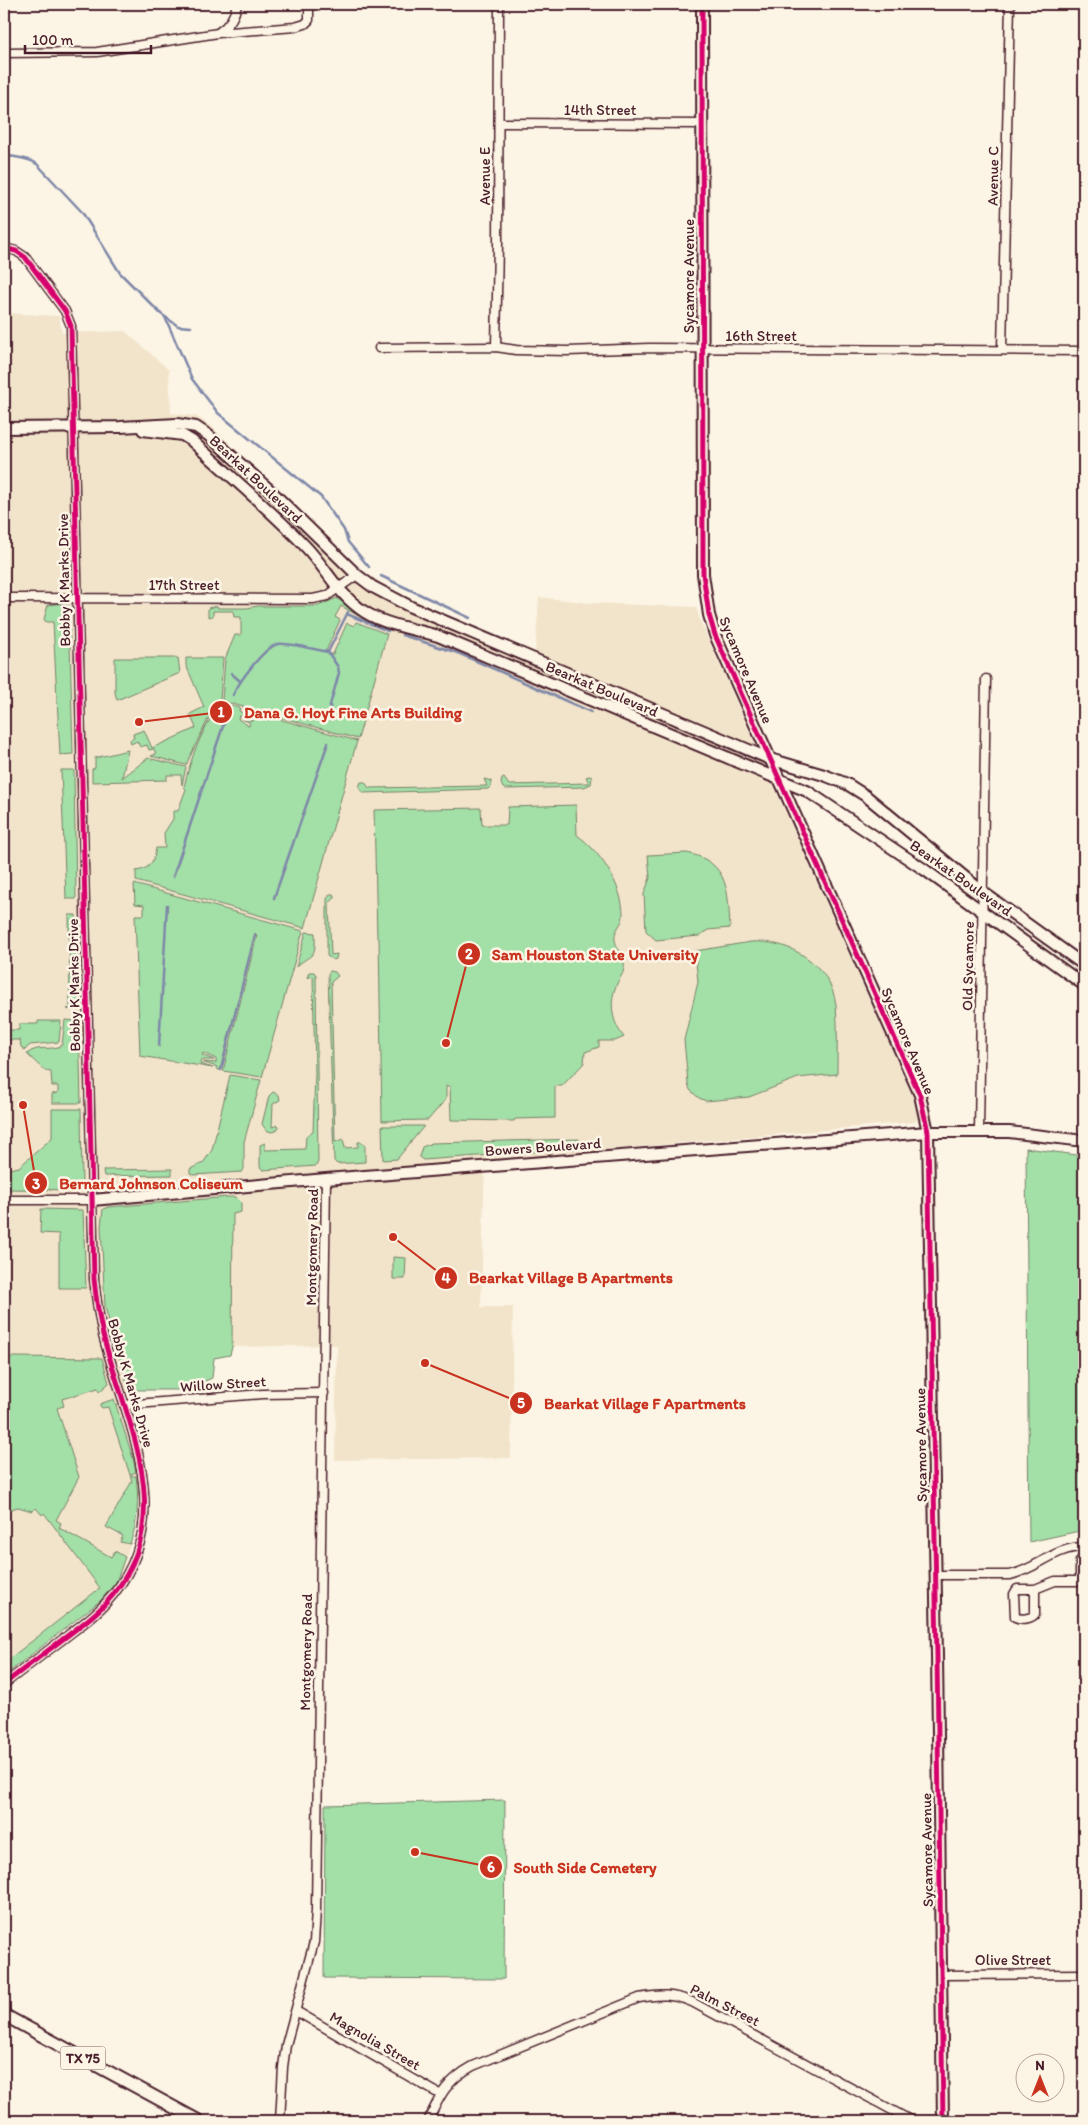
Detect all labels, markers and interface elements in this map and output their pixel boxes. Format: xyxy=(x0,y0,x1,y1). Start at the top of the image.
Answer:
scale bar xyxy=(25,22,151,54)
text: 100 m xyxy=(32,31,74,49)
street label: 14th Street xyxy=(564,101,637,119)
street label: Avenue C xyxy=(983,146,1003,206)
street label: Avenue E xyxy=(476,147,494,205)
street label: Sycamore Avenue xyxy=(680,219,698,333)
street label: 16th Street xyxy=(725,327,797,345)
street label: Bearkat Boulevard xyxy=(206,431,307,527)
street label: Bobby K Marks Drive xyxy=(54,513,74,647)
street label: 17th Street xyxy=(149,576,220,594)
street label: Sycamore Avenue xyxy=(715,614,777,726)
street label: Bearkat Boulevard xyxy=(543,657,662,721)
callout: Dana G. Hoyt Fine Arts Building xyxy=(209,696,472,727)
text: 1 xyxy=(218,703,225,721)
text: Dana G. Hoyt Fine Arts Building xyxy=(244,703,463,723)
street label: Bearkat Boulevard xyxy=(906,836,1016,920)
street label: Bobby K Marks Drive xyxy=(64,918,84,1052)
street label: Old Sycamore xyxy=(958,921,978,1011)
callout: Sam Houston State University xyxy=(457,938,709,969)
text: 2 xyxy=(465,945,473,963)
text: Sam Houston State University xyxy=(492,945,699,965)
street label: Sycamore Avenue xyxy=(877,985,939,1097)
street label: Bowers Boulevard xyxy=(484,1134,602,1160)
callout: Bernard Johnson Coliseum xyxy=(24,1168,253,1199)
text: Bernard Johnson Coliseum xyxy=(59,1174,243,1193)
text: 3 xyxy=(32,1175,40,1193)
street label: Montgomery Road xyxy=(302,1188,322,1306)
callout: Bearkat Village B Apartments xyxy=(434,1262,683,1293)
text: Bearkat Village B Apartments xyxy=(469,1268,673,1288)
text: 4 xyxy=(441,1269,451,1287)
street label: Bobby K Marks Drive xyxy=(104,1316,158,1450)
street label: Willow Street xyxy=(179,1372,267,1396)
callout: Bearkat Village F Apartments xyxy=(509,1388,756,1419)
street label: Sycamore Avenue xyxy=(911,1388,931,1502)
text: 5 xyxy=(517,1394,525,1412)
text: Bearkat Village F Apartments xyxy=(544,1394,746,1414)
street label: Montgomery Road xyxy=(296,1593,316,1711)
street label: Sycamore Avenue xyxy=(917,1793,937,1907)
callout: South Side Cemetery xyxy=(479,1852,667,1883)
text: 6 xyxy=(487,1858,495,1876)
text: South Side Cemetery xyxy=(513,1858,657,1878)
street label: Olive Street xyxy=(975,1951,1052,1969)
street label: Palm Street xyxy=(687,1980,763,2030)
street label: Magnolia Street xyxy=(326,2008,424,2074)
road number: TX 75 xyxy=(61,2046,106,2070)
north arrow xyxy=(1016,2052,1066,2102)
text: N xyxy=(1035,2057,1045,2074)

